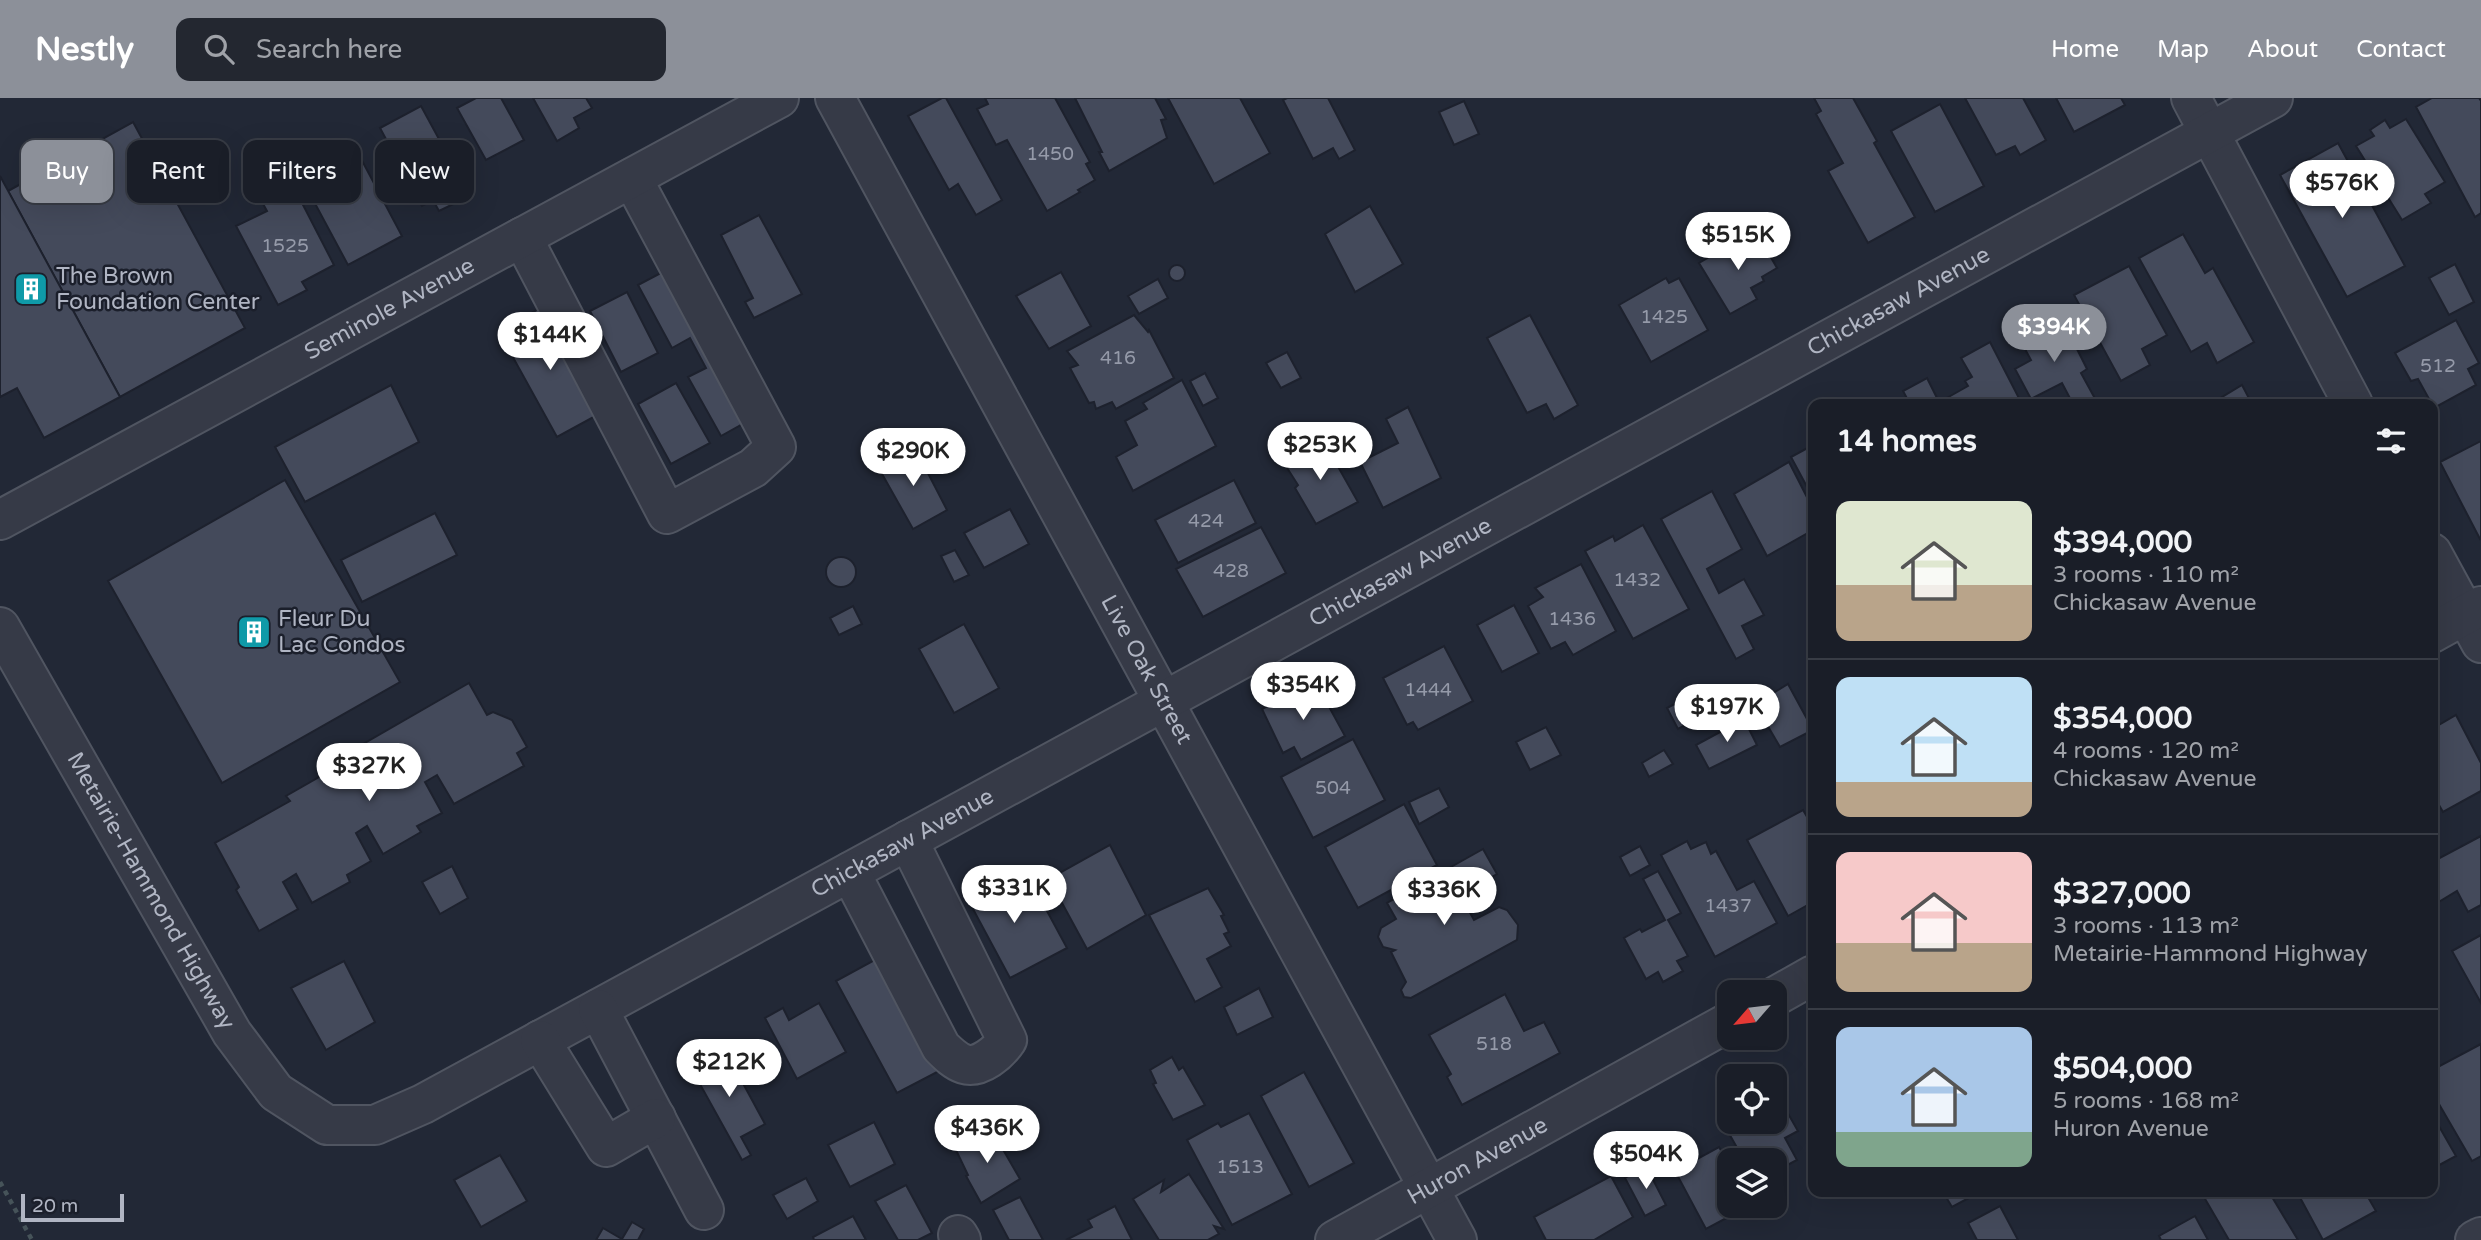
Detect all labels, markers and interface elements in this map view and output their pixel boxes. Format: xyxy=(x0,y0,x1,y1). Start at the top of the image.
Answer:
search box xyxy=(176,18,666,81)
text: Nestly xyxy=(35,30,134,69)
icon: search xyxy=(200,30,238,68)
text: Search here xyxy=(256,34,402,65)
text: Home xyxy=(2051,35,2119,64)
text: Map xyxy=(2157,35,2209,64)
text: About xyxy=(2247,35,2318,64)
text: Contact xyxy=(2356,35,2446,64)
chip: Buy xyxy=(21,140,113,203)
chip: Rent xyxy=(127,140,229,203)
chip: Filters xyxy=(243,140,361,203)
chip: New xyxy=(375,140,474,203)
house number: 1450 xyxy=(1026,143,1074,165)
pin: $576K xyxy=(2293,160,2391,220)
text: $576K xyxy=(2306,169,2378,197)
pin: $515K xyxy=(1689,212,1787,272)
text: $515K xyxy=(1702,221,1774,249)
house number: 1525 xyxy=(261,235,309,257)
street label: Chickasaw Avenue xyxy=(1802,241,1995,363)
street label: Seminole Avenue xyxy=(300,252,479,366)
place label: The Brown Foundation Center xyxy=(56,262,260,316)
building icon: The Brown Foundation Center xyxy=(12,270,50,308)
pin: $394K xyxy=(2005,304,2103,364)
house number: 1425 xyxy=(1640,306,1688,328)
pin: $144K xyxy=(501,313,599,372)
text: $394K xyxy=(2018,313,2090,341)
text: $144K xyxy=(514,321,586,349)
house number: 416 xyxy=(1100,347,1136,369)
house number: 512 xyxy=(2420,355,2456,377)
pin: $253K xyxy=(1271,422,1369,482)
icon: filters xyxy=(2372,422,2410,460)
text: 14 homes xyxy=(1836,423,1977,460)
pin: $290K xyxy=(864,428,962,488)
text: $253K xyxy=(1284,431,1356,459)
text: $290K xyxy=(877,437,949,465)
house number: 424 xyxy=(1188,510,1224,532)
street label: Chickasaw Avenue xyxy=(1304,512,1497,633)
text: $394,000 xyxy=(2053,524,2192,561)
icon: home xyxy=(1892,529,1976,613)
house number: 428 xyxy=(1213,560,1249,582)
text: 3 rooms · 110 m² xyxy=(2053,561,2239,589)
house number: 1432 xyxy=(1613,569,1661,591)
text: Chickasaw Avenue xyxy=(2053,589,2256,617)
street label: Live Oak Street xyxy=(1094,590,1198,749)
place label: Fleur Du Lac Condos xyxy=(278,605,406,659)
house number: 1436 xyxy=(1548,608,1596,630)
building icon: Fleur Du Lac Condos xyxy=(235,613,273,651)
pin: $354K xyxy=(1254,662,1352,722)
text: $354K xyxy=(1267,671,1339,699)
house number: 1444 xyxy=(1404,679,1452,701)
pin: $197K xyxy=(1678,684,1776,744)
text: $197K xyxy=(1691,693,1763,721)
text: $354,000 xyxy=(2053,700,2192,737)
icon: home xyxy=(1892,705,1976,789)
text: 4 rooms · 120 m² xyxy=(2053,737,2239,765)
pin: $327K xyxy=(320,744,418,803)
street label: Metairie-Hammond Highway xyxy=(61,747,241,1035)
text: $327K xyxy=(333,752,405,780)
text: Chickasaw Avenue xyxy=(2053,765,2256,793)
house number: 504 xyxy=(1315,777,1351,799)
street label: Chickasaw Avenue xyxy=(806,782,998,904)
pin: $331K xyxy=(965,866,1063,925)
pin: $336K xyxy=(1395,868,1493,927)
text: $331K xyxy=(978,874,1050,902)
text: $327,000 xyxy=(2053,875,2191,912)
text: $336K xyxy=(1408,876,1480,904)
icon: home xyxy=(1892,880,1976,964)
house number: 1437 xyxy=(1704,895,1752,917)
text: 3 rooms · 113 m² xyxy=(2053,912,2239,940)
text: Metairie-Hammond Highway xyxy=(2053,940,2368,968)
north arrow xyxy=(1717,980,1787,1050)
map controls xyxy=(1717,980,1787,1218)
house number: 518 xyxy=(1476,1033,1512,1055)
pin: $212K xyxy=(680,1040,778,1099)
text: $212K xyxy=(693,1048,765,1076)
text: $504,000 xyxy=(2053,1050,2192,1087)
icon: home xyxy=(1892,1055,1976,1139)
button: locate xyxy=(1717,1064,1787,1134)
text: 5 rooms · 168 m² xyxy=(2053,1087,2239,1115)
pin: $436K xyxy=(938,1105,1036,1165)
street label: Huron Avenue xyxy=(1403,1111,1553,1211)
text: $436K xyxy=(951,1114,1023,1142)
text: Huron Avenue xyxy=(2053,1115,2209,1143)
pin: $504K xyxy=(1597,1132,1695,1191)
text: $504K xyxy=(1610,1140,1682,1168)
button: layers xyxy=(1717,1148,1787,1218)
house number: 1513 xyxy=(1216,1156,1264,1178)
scale bar xyxy=(21,1191,124,1223)
text: 20 m xyxy=(32,1195,78,1217)

